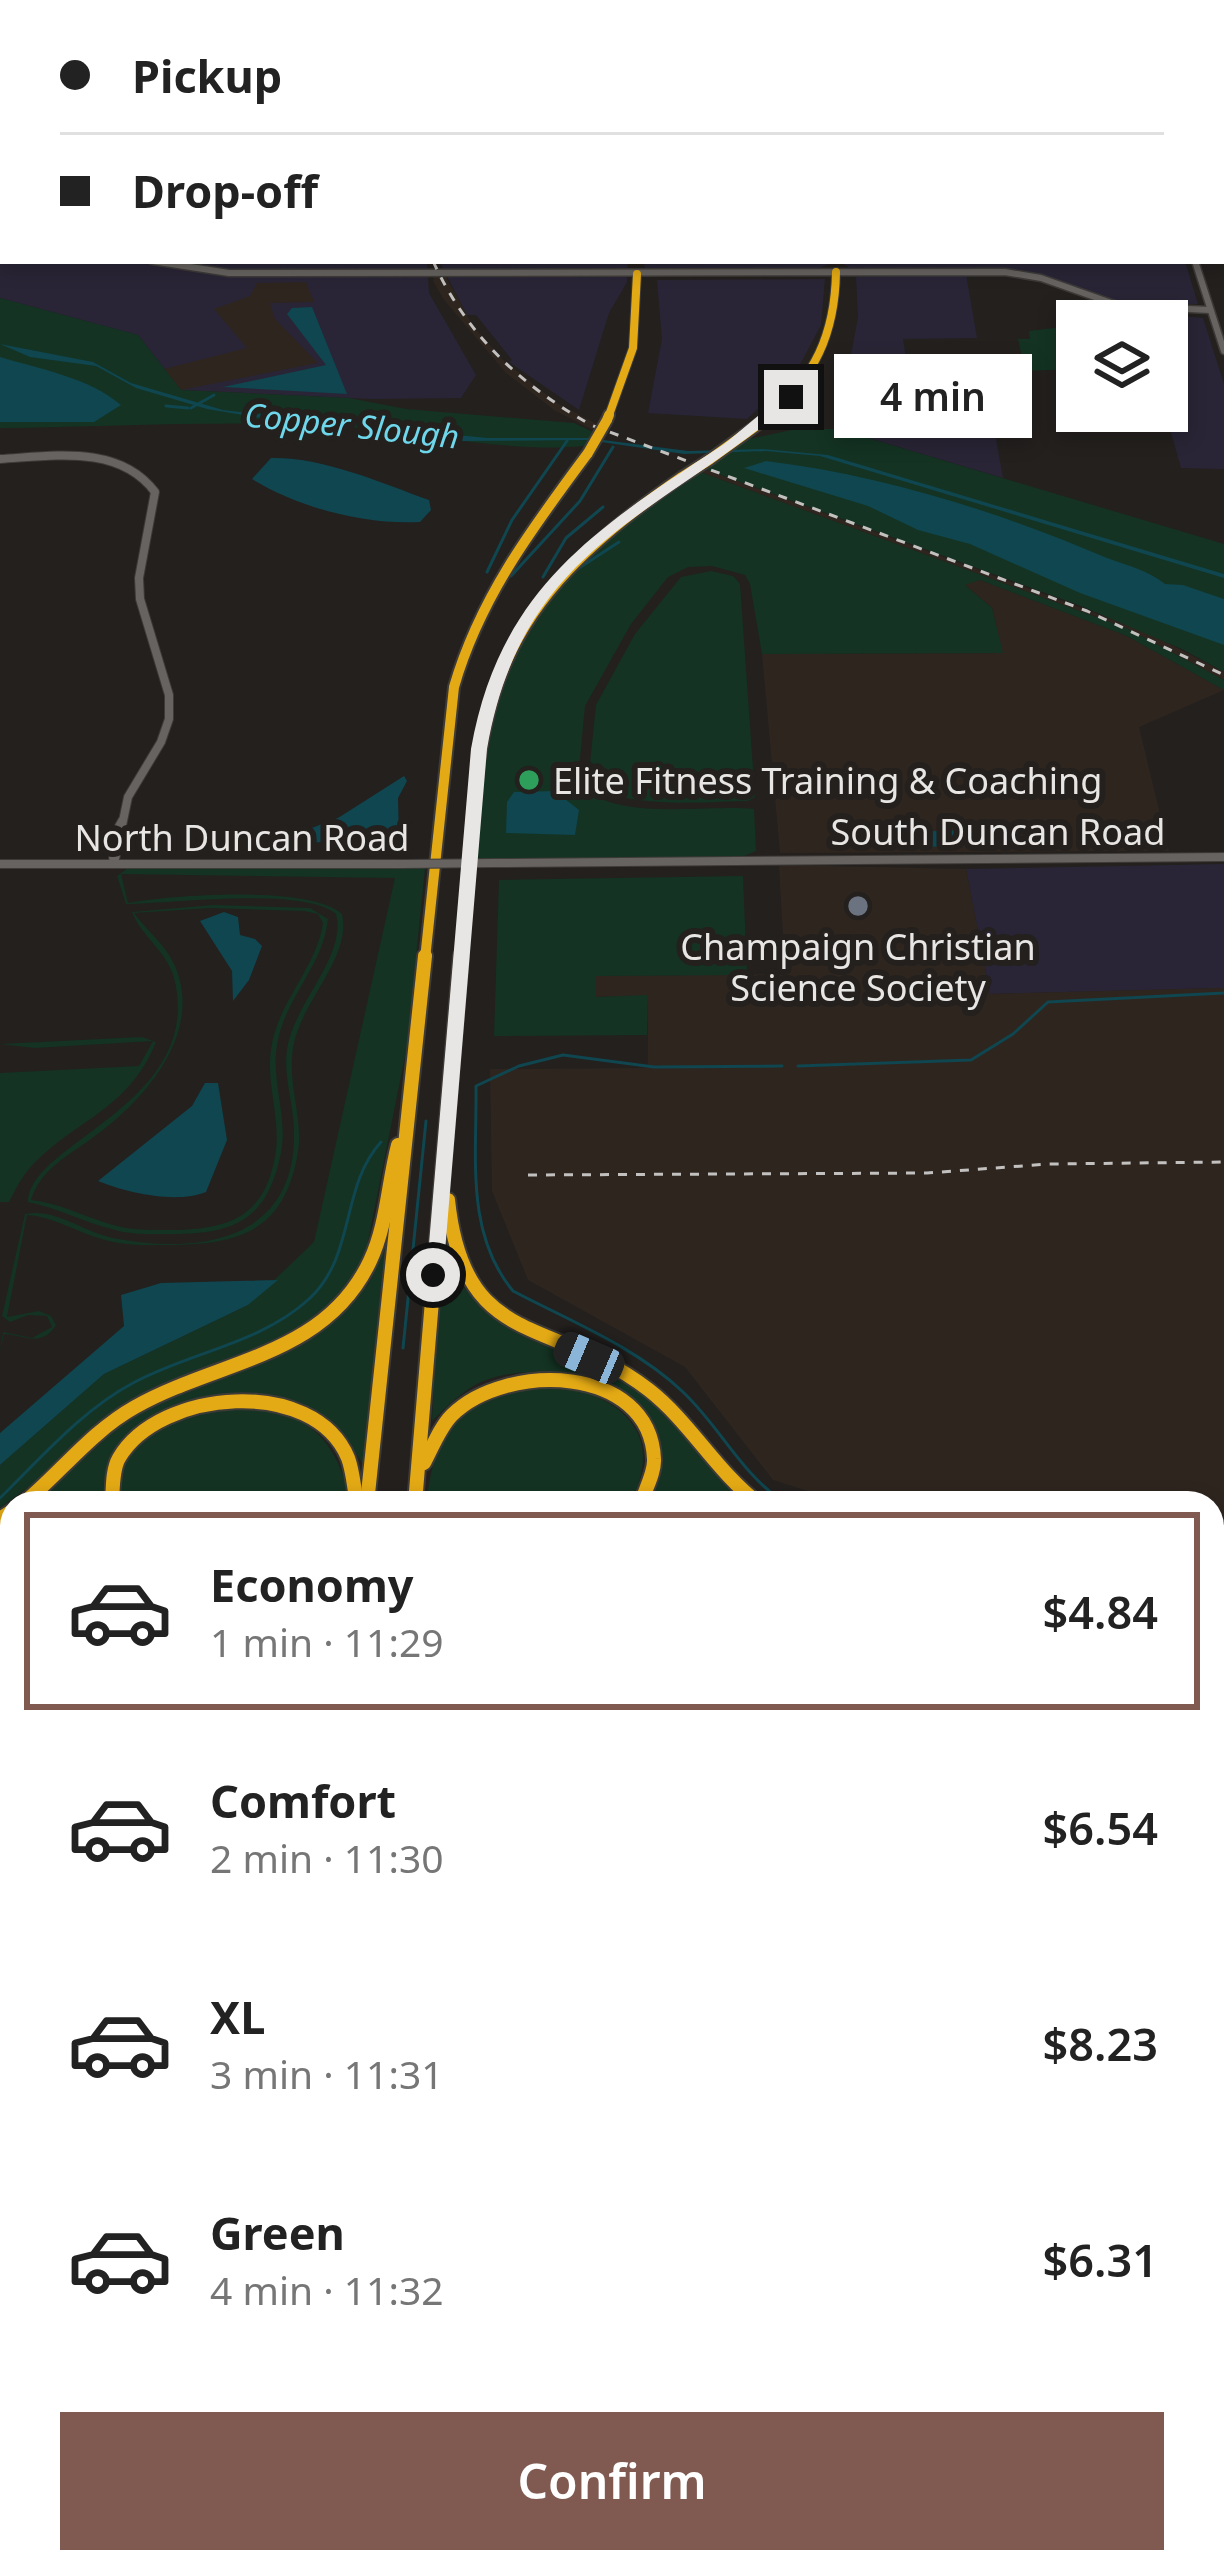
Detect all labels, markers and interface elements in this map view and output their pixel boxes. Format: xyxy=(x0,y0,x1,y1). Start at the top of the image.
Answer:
text: Pickup xyxy=(132,45,282,106)
text: Drop-off xyxy=(132,160,318,221)
map controls xyxy=(1056,300,1188,432)
button: layers xyxy=(1056,300,1188,432)
callout: 4 min xyxy=(833,355,1031,439)
text: 4 min xyxy=(880,369,986,422)
route end xyxy=(764,370,818,424)
water label: Copper Slough xyxy=(243,391,461,459)
place label: Elite Fitness Training & Coaching xyxy=(553,756,1102,805)
marker: Elite Fitness Training & Coaching xyxy=(516,767,542,793)
street label: South Duncan Road xyxy=(831,807,1165,856)
street label: North Duncan Road xyxy=(75,813,409,862)
marker: Champaign Christian Science Society xyxy=(845,893,871,919)
place label: Champaign Christian Science Society xyxy=(680,922,1036,1012)
route start xyxy=(406,1248,460,1302)
car xyxy=(549,1327,629,1389)
text: Economy xyxy=(210,1554,414,1615)
icon: car xyxy=(66,1557,174,1665)
text: $4.84 xyxy=(1043,1581,1158,1642)
text: 1 min · 11:29 xyxy=(210,1615,444,1668)
text: Comfort xyxy=(210,1770,396,1831)
icon: car xyxy=(66,1773,174,1881)
text: $6.54 xyxy=(1043,1797,1158,1858)
text: 2 min · 11:30 xyxy=(210,1831,444,1884)
text: XL xyxy=(210,1986,265,2047)
icon: car xyxy=(66,1989,174,2097)
text: $8.23 xyxy=(1043,2013,1158,2074)
text: 3 min · 11:31 xyxy=(210,2047,444,2100)
text: Green xyxy=(210,2202,345,2263)
icon: car xyxy=(66,2205,174,2313)
text: $6.31 xyxy=(1043,2229,1158,2290)
text: 4 min · 11:32 xyxy=(210,2263,444,2316)
button: Confirm xyxy=(60,2412,1164,2550)

